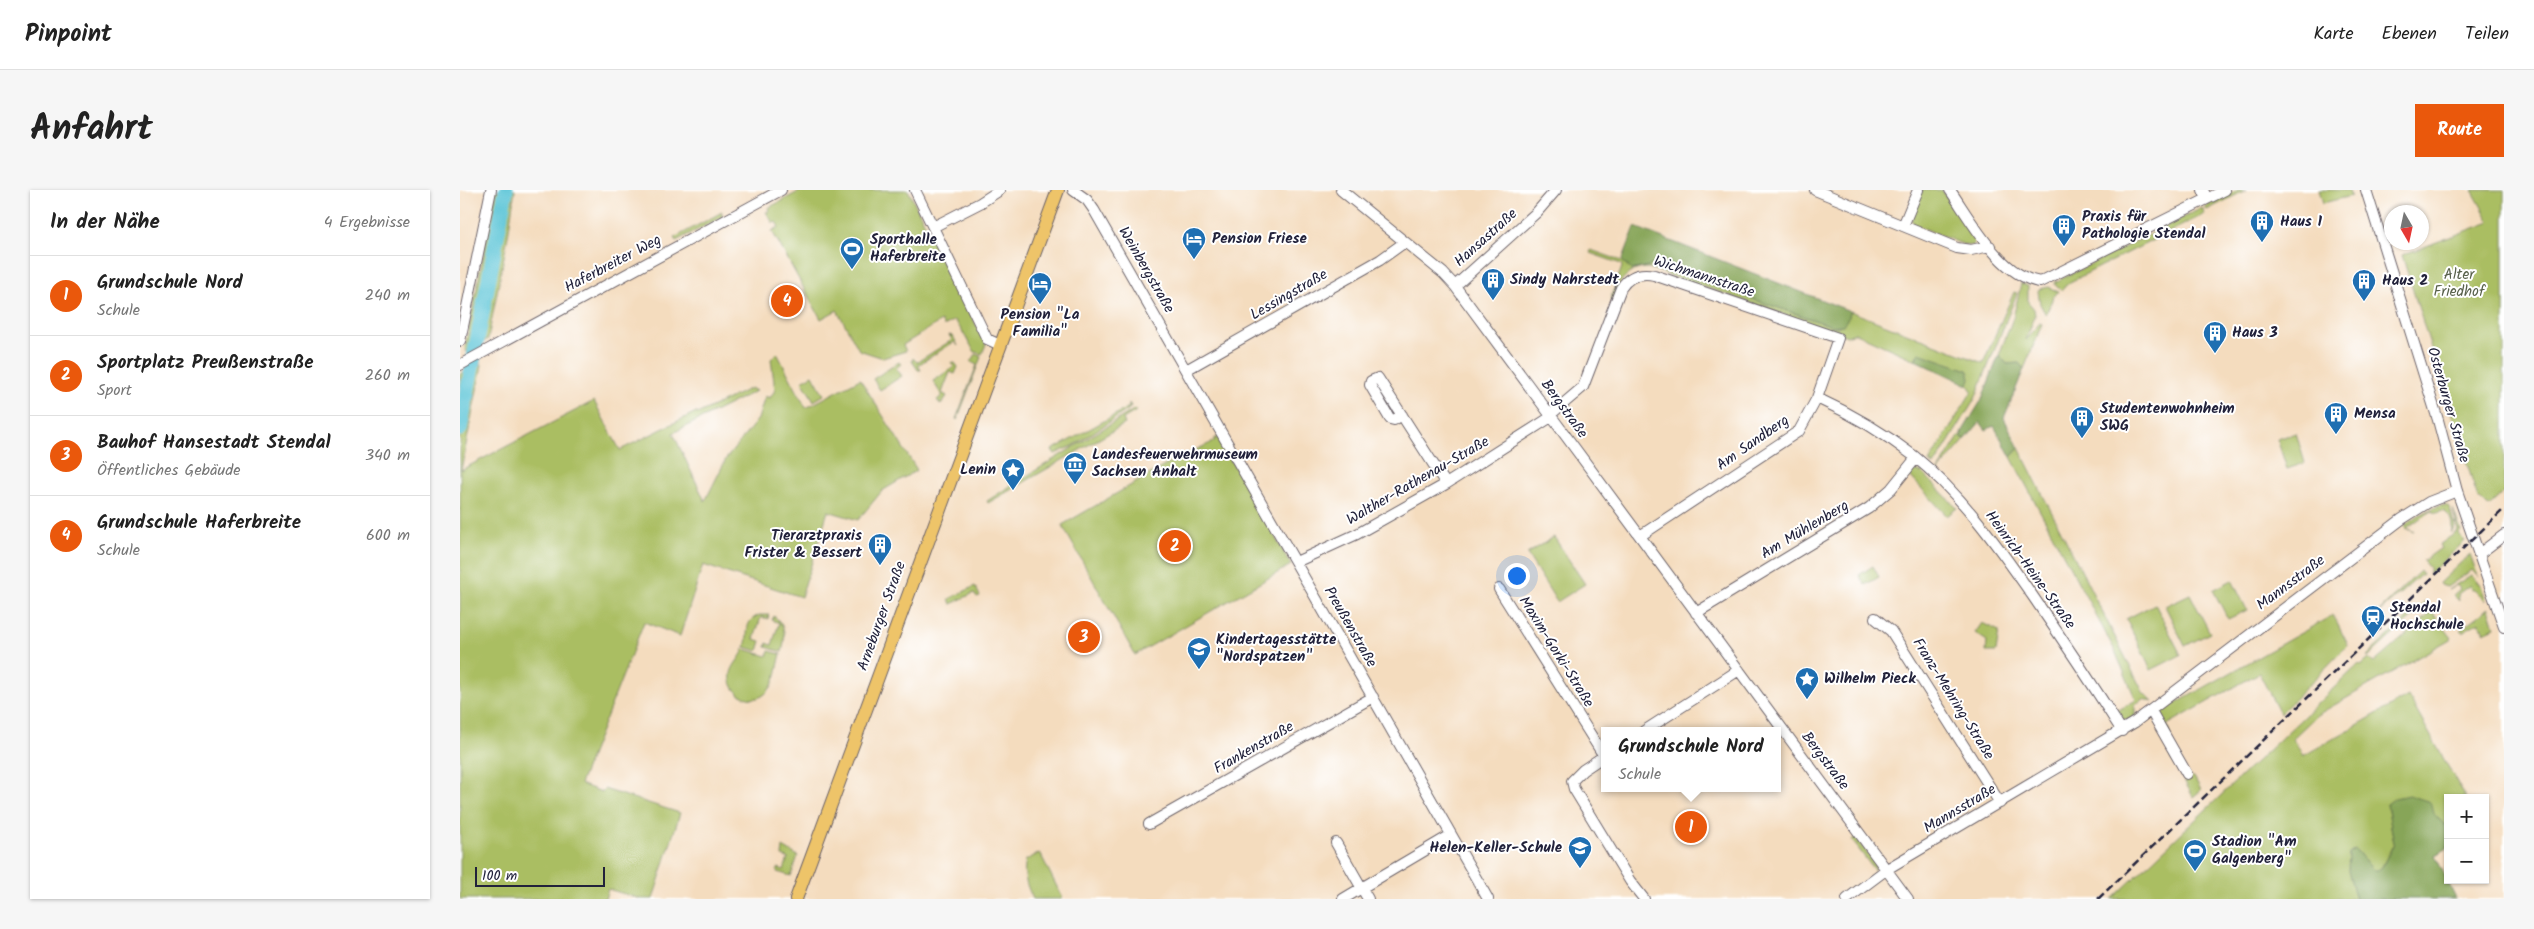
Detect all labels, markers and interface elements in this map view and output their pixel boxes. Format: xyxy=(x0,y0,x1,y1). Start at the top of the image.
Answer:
text: Pinpoint xyxy=(25,15,112,54)
text: Karte xyxy=(2313,20,2354,49)
text: Ebenen xyxy=(2382,20,2437,49)
text: Teilen xyxy=(2465,20,2509,49)
text: Anfahrt xyxy=(30,102,153,158)
button: Route xyxy=(2415,104,2504,157)
street label: Hansastraße xyxy=(1449,203,1523,273)
place label: Praxis für Pathologie Stendal xyxy=(2082,205,2205,246)
north arrow xyxy=(2384,205,2429,250)
text: In der Nähe xyxy=(50,206,160,239)
building icon: Haus 1 xyxy=(2249,209,2275,243)
text: 4 Ergebnisse xyxy=(324,210,410,235)
place label: Haus 1 xyxy=(2280,210,2322,234)
building icon: Praxis für Pathologie Stendal xyxy=(2051,213,2077,247)
street label: Weinbergstraße xyxy=(1111,222,1181,318)
hotel icon: Pension Friese xyxy=(1181,226,1207,260)
place label: Pension Friese xyxy=(1212,227,1307,251)
street label: Haferbreiter Weg xyxy=(560,228,666,300)
place label: Sporthalle Haferbreite xyxy=(870,228,947,269)
sports icon: Sporthalle Haferbreite xyxy=(839,236,865,270)
street label: Wichmannstraße xyxy=(1651,249,1758,305)
street label: Lessingstraße xyxy=(1246,263,1333,327)
park label: Alter Friedhof xyxy=(2433,263,2486,304)
building icon: Sindy Nahrstedt xyxy=(1480,267,1506,301)
text: Grundschule Nord xyxy=(97,268,243,298)
place label: Sindy Nahrstedt xyxy=(1510,268,1619,292)
building icon: Haus 2 xyxy=(2351,268,2377,302)
place label: Haus 2 xyxy=(2382,269,2428,293)
hotel icon: Pension "La Familia" xyxy=(1027,271,1053,305)
pin: 4 xyxy=(771,282,803,320)
text: 1 xyxy=(64,283,68,308)
text: 240 m xyxy=(365,283,410,308)
text: Schule xyxy=(97,298,140,323)
place label: Pension "La Familia" xyxy=(1001,303,1080,344)
building icon: Haus 3 xyxy=(2202,320,2228,354)
place label: Haus 3 xyxy=(2232,321,2278,345)
street label: Osterburger Straße xyxy=(2420,344,2476,466)
text: Sportplatz Preußenstraße xyxy=(97,348,313,378)
text: 2 xyxy=(61,363,71,388)
text: 260 m xyxy=(365,363,410,388)
street label: Bergstraße xyxy=(1534,374,1594,444)
text: Sport xyxy=(97,378,132,403)
place label: Studentenwohnheim SWG xyxy=(2100,397,2235,438)
building icon: Mensa xyxy=(2323,401,2349,435)
place label: Mensa xyxy=(2354,402,2396,426)
building icon: Studentenwohnheim SWG xyxy=(2069,405,2095,439)
street label: Am Sandberg xyxy=(1712,409,1794,477)
text: Bauhof Hansestadt Stendal xyxy=(97,428,331,458)
street label: Walther-Rathenau-Straße xyxy=(1342,430,1494,532)
text: 3 xyxy=(62,443,70,468)
text: 340 m xyxy=(365,443,410,468)
place label: Landesfeuerwehrmuseum Sachsen Anhalt xyxy=(1092,443,1258,484)
museum icon: Landesfeuerwehrmuseum Sachsen Anhalt xyxy=(1062,451,1088,485)
place icon: Lenin xyxy=(1000,457,1026,491)
text: Öffentliches Gebäude xyxy=(97,458,240,483)
place label: Lenin xyxy=(960,458,996,482)
street label: Am Mühlenberg xyxy=(1756,494,1854,566)
street label: Heinrich-Heine-Straße xyxy=(1979,506,2082,635)
text: Grundschule Haferbreite xyxy=(97,508,301,538)
text: 4 xyxy=(62,523,70,548)
text: 600 m xyxy=(366,523,410,548)
place label: Tierarztpraxis Frister & Bessert xyxy=(744,524,862,565)
pin: 2 xyxy=(1159,527,1191,565)
building icon: Tierarztpraxis Frister & Bessert xyxy=(867,532,893,566)
text: Schule xyxy=(97,538,140,563)
street label: Mannsstraße xyxy=(2251,549,2331,617)
street label: Arneburger Straße xyxy=(851,558,913,674)
your location xyxy=(1504,563,1530,589)
street label: Preußenstraße xyxy=(1317,582,1383,672)
street label: Maxim-Gorki-Straße xyxy=(1512,592,1600,713)
place label: Stendal Hochschule xyxy=(2390,596,2464,637)
station icon: Stendal Hochschule xyxy=(2360,604,2386,638)
pin: 3 xyxy=(1068,618,1100,656)
place label: Kindertagesstätte "Nordspatzen" xyxy=(1216,628,1337,669)
street label: Franz-Mehring-Straße xyxy=(1906,633,2000,765)
school or university icon: Kindertagesstätte "Nordspatzen" xyxy=(1186,636,1212,670)
place icon: Wilhelm Pieck xyxy=(1794,666,1820,700)
place label: Wilhelm Pieck xyxy=(1824,667,1916,691)
street label: Frankenstraße xyxy=(1209,715,1299,781)
popup xyxy=(1601,727,1781,792)
street label: Bergstraße xyxy=(1795,727,1855,796)
text: Grundschule Nord xyxy=(1618,732,1764,762)
text: Schule xyxy=(1618,762,1661,787)
street label: Mannsstraße xyxy=(1919,778,2001,840)
map controls xyxy=(2444,794,2489,884)
button: + xyxy=(2444,794,2489,839)
pin: 1 xyxy=(1675,808,1707,846)
place label: Stadion "Am Galgenberg" xyxy=(2212,830,2297,871)
school or university icon: Helen-Keller-Schule xyxy=(1567,835,1593,869)
place label: Helen-Keller-Schule xyxy=(1430,836,1563,860)
sports icon: Stadion "Am Galgenberg" xyxy=(2182,838,2208,872)
button: − xyxy=(2444,839,2489,884)
scale bar xyxy=(475,864,605,887)
text: 100 m xyxy=(482,865,517,887)

